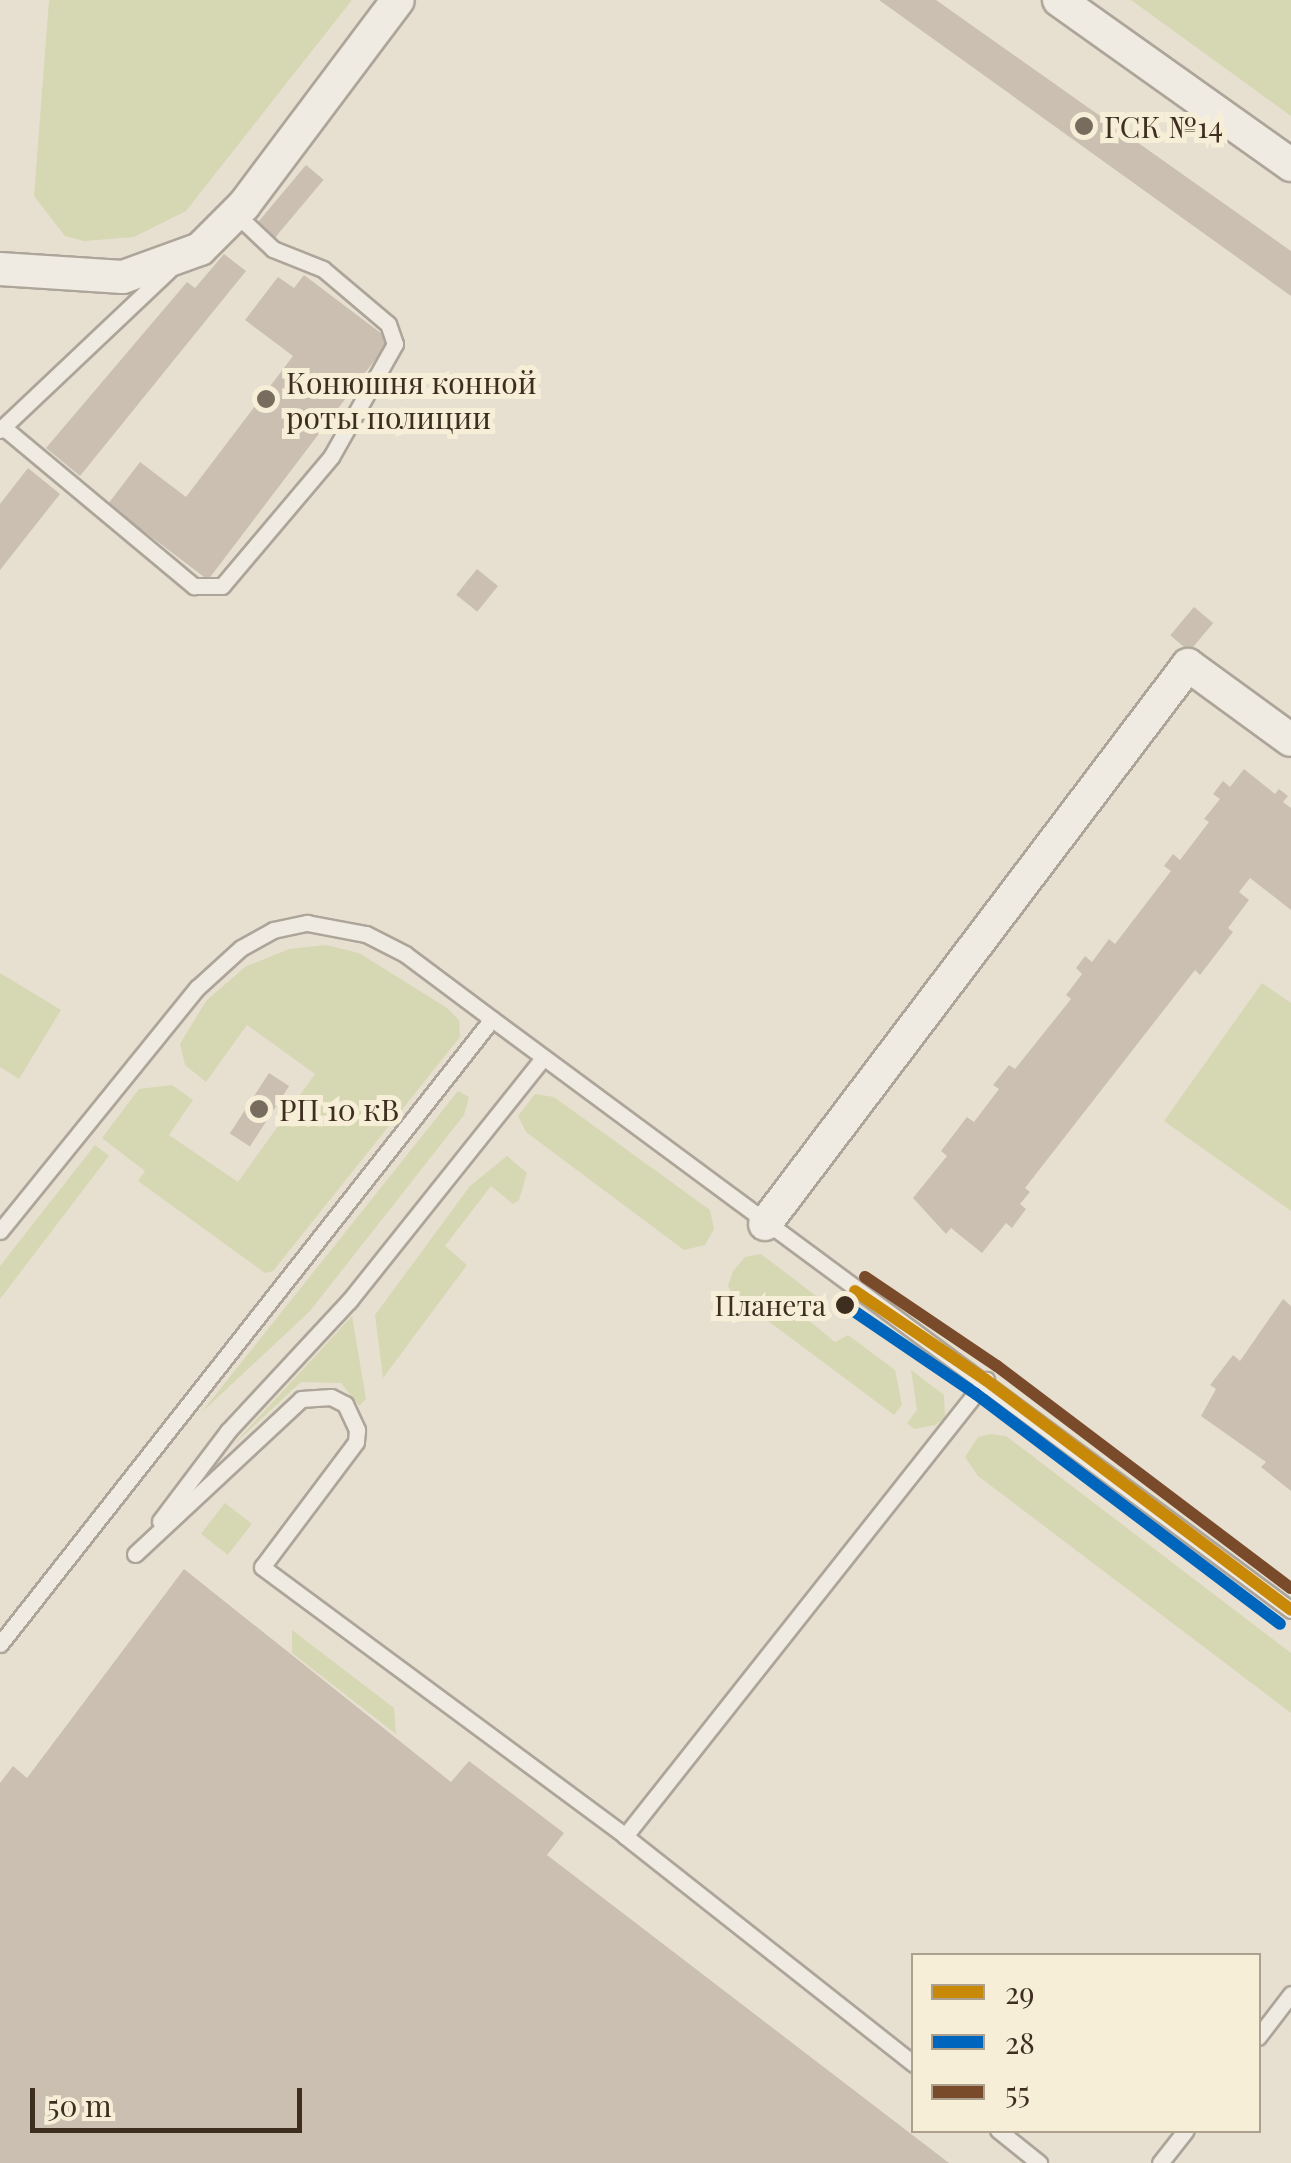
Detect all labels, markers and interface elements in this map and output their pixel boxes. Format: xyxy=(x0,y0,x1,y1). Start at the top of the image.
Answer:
place label: ГСК №14 xyxy=(1104,108,1223,144)
marker: ГСК №14 xyxy=(1073,115,1095,137)
place label: Конюшня конной роты полиции xyxy=(286,364,536,434)
marker: Конюшня конной роты полиции xyxy=(255,388,277,410)
place label: РП 10 кВ xyxy=(279,1091,399,1127)
marker: РП 10 кВ xyxy=(248,1098,270,1120)
place label: Планета xyxy=(715,1288,826,1322)
marker: Планета xyxy=(835,1295,855,1315)
legend xyxy=(911,1953,1261,2133)
text: 29 xyxy=(1005,1972,1035,2012)
text: 28 xyxy=(1005,2022,1035,2062)
scale bar xyxy=(35,2068,308,2130)
text: 55 xyxy=(1005,2072,1030,2112)
text: 50 m xyxy=(47,2085,112,2125)

